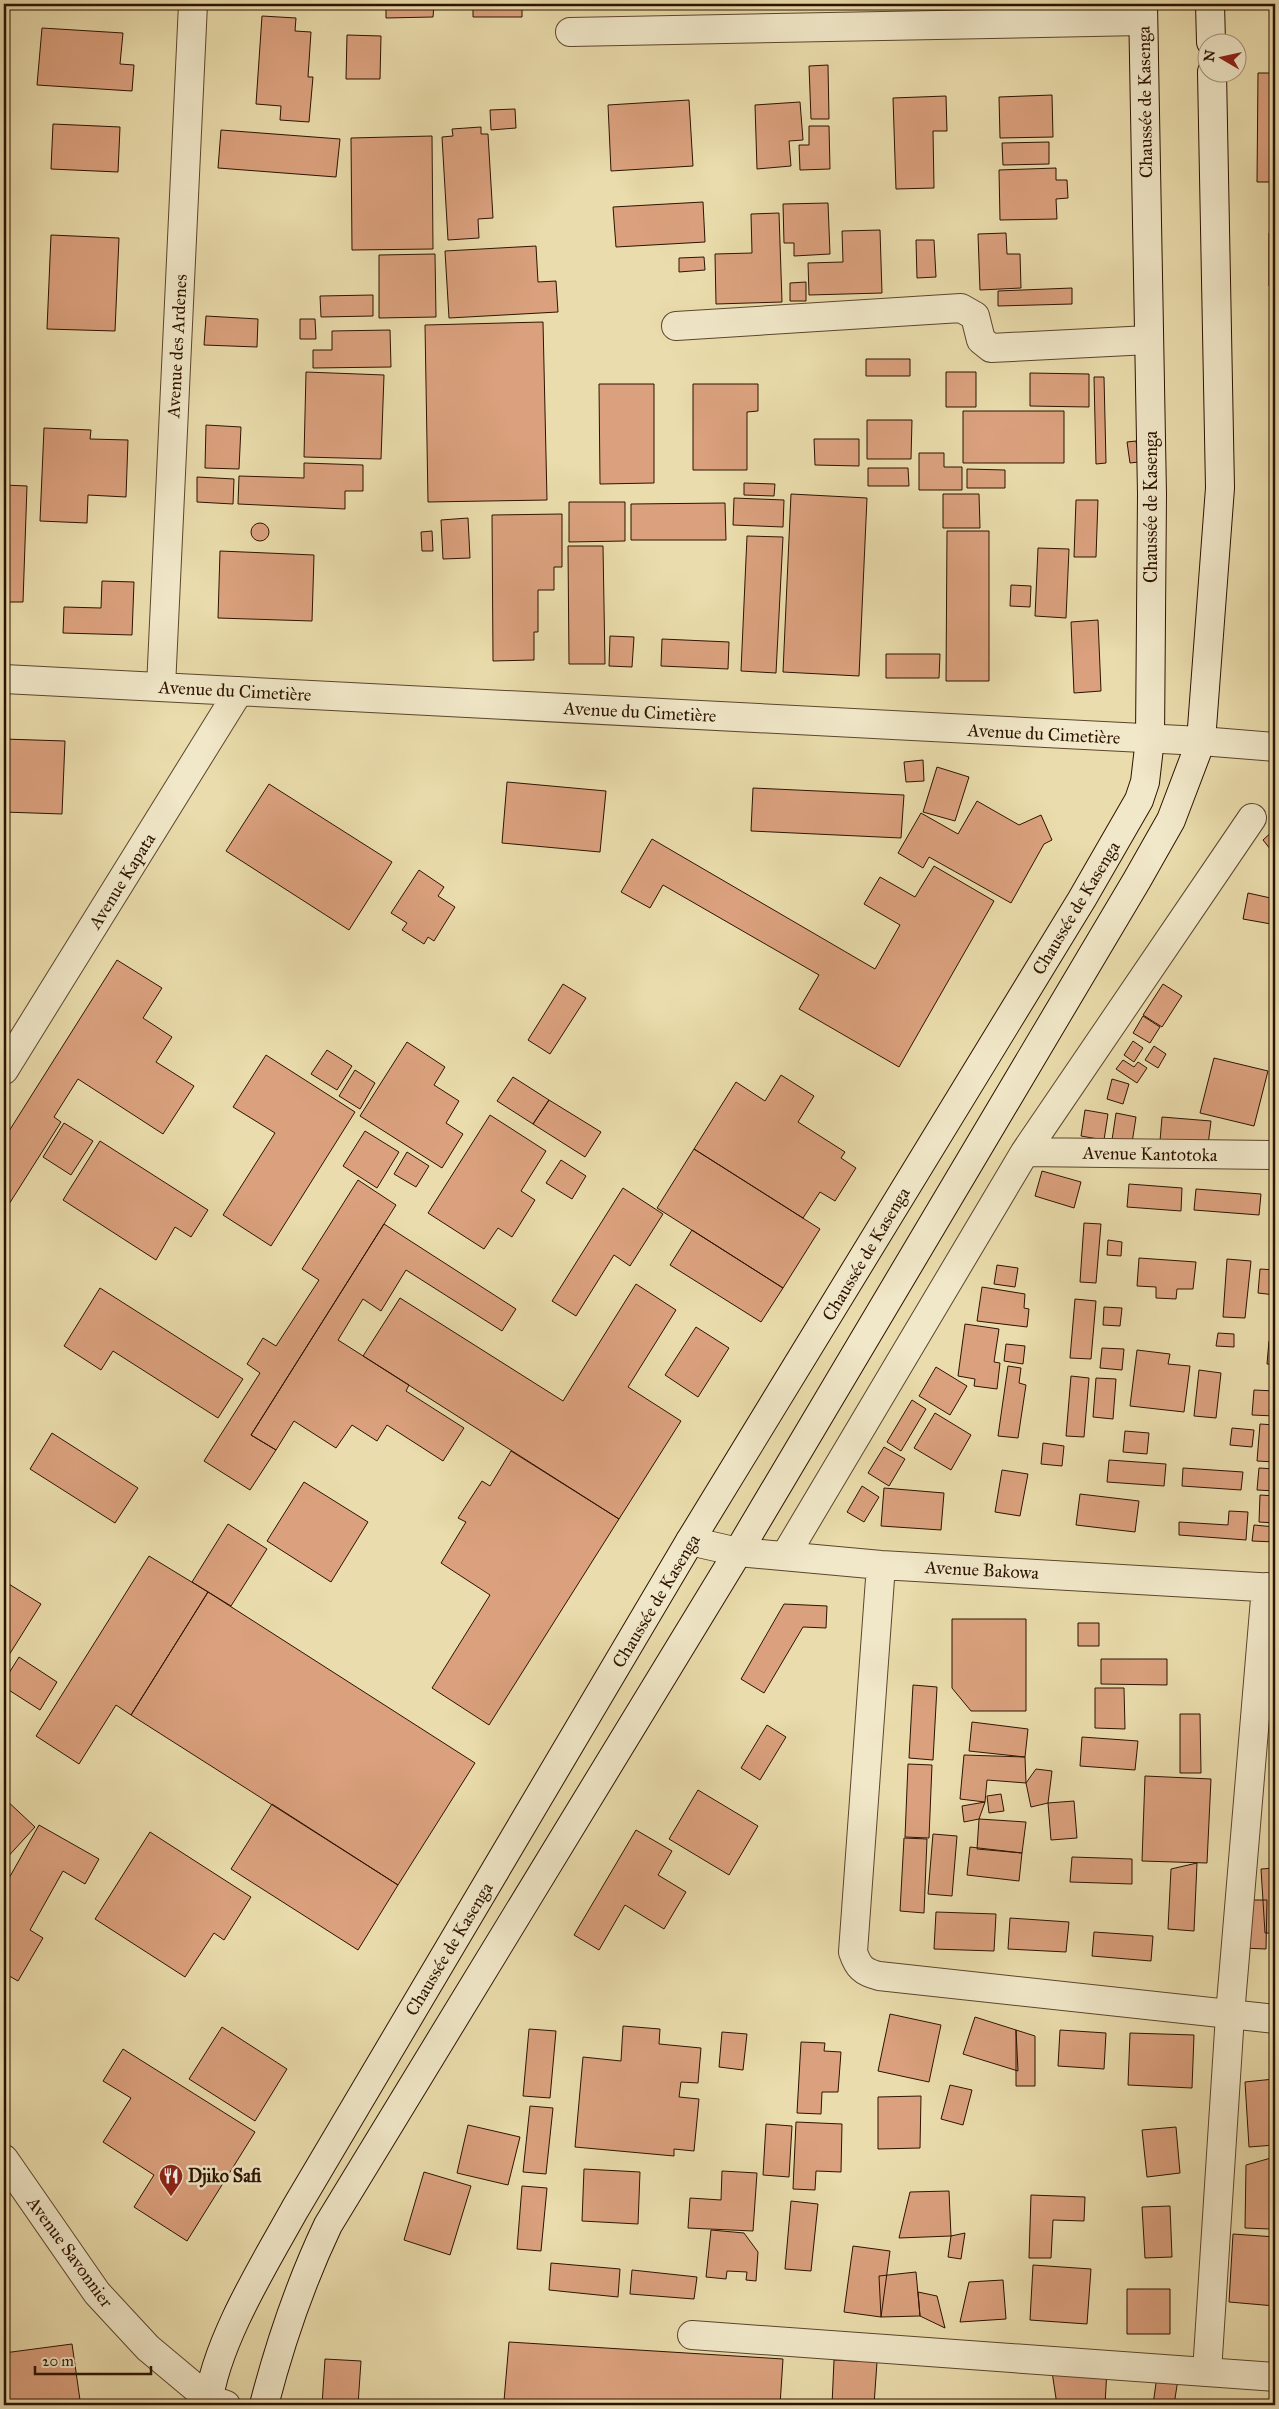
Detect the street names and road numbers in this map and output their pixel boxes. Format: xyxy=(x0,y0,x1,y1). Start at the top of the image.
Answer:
street label: Chaussée de Kasenga xyxy=(1133,25,1158,178)
street label: Avenue des Ardenes xyxy=(162,274,192,419)
street label: Chaussée de Kasenga xyxy=(1140,431,1163,583)
street label: Avenue du Cimetière xyxy=(157,676,312,706)
street label: Avenue du Cimetière xyxy=(562,697,717,727)
street label: Avenue du Cimetière xyxy=(966,719,1121,749)
street label: Avenue Kapata xyxy=(83,829,160,934)
street label: Chaussée de Kasenga xyxy=(1027,837,1126,979)
street label: Avenue Kantotoka xyxy=(1081,1142,1218,1166)
street label: Chaussée de Kasenga xyxy=(817,1183,916,1325)
street label: Chaussée de Kasenga xyxy=(607,1530,706,1672)
street label: Avenue Bakowa xyxy=(923,1556,1040,1584)
street label: Chaussée de Kasenga xyxy=(400,1878,499,2020)
street label: Avenue Savonnier xyxy=(22,2191,118,2312)

